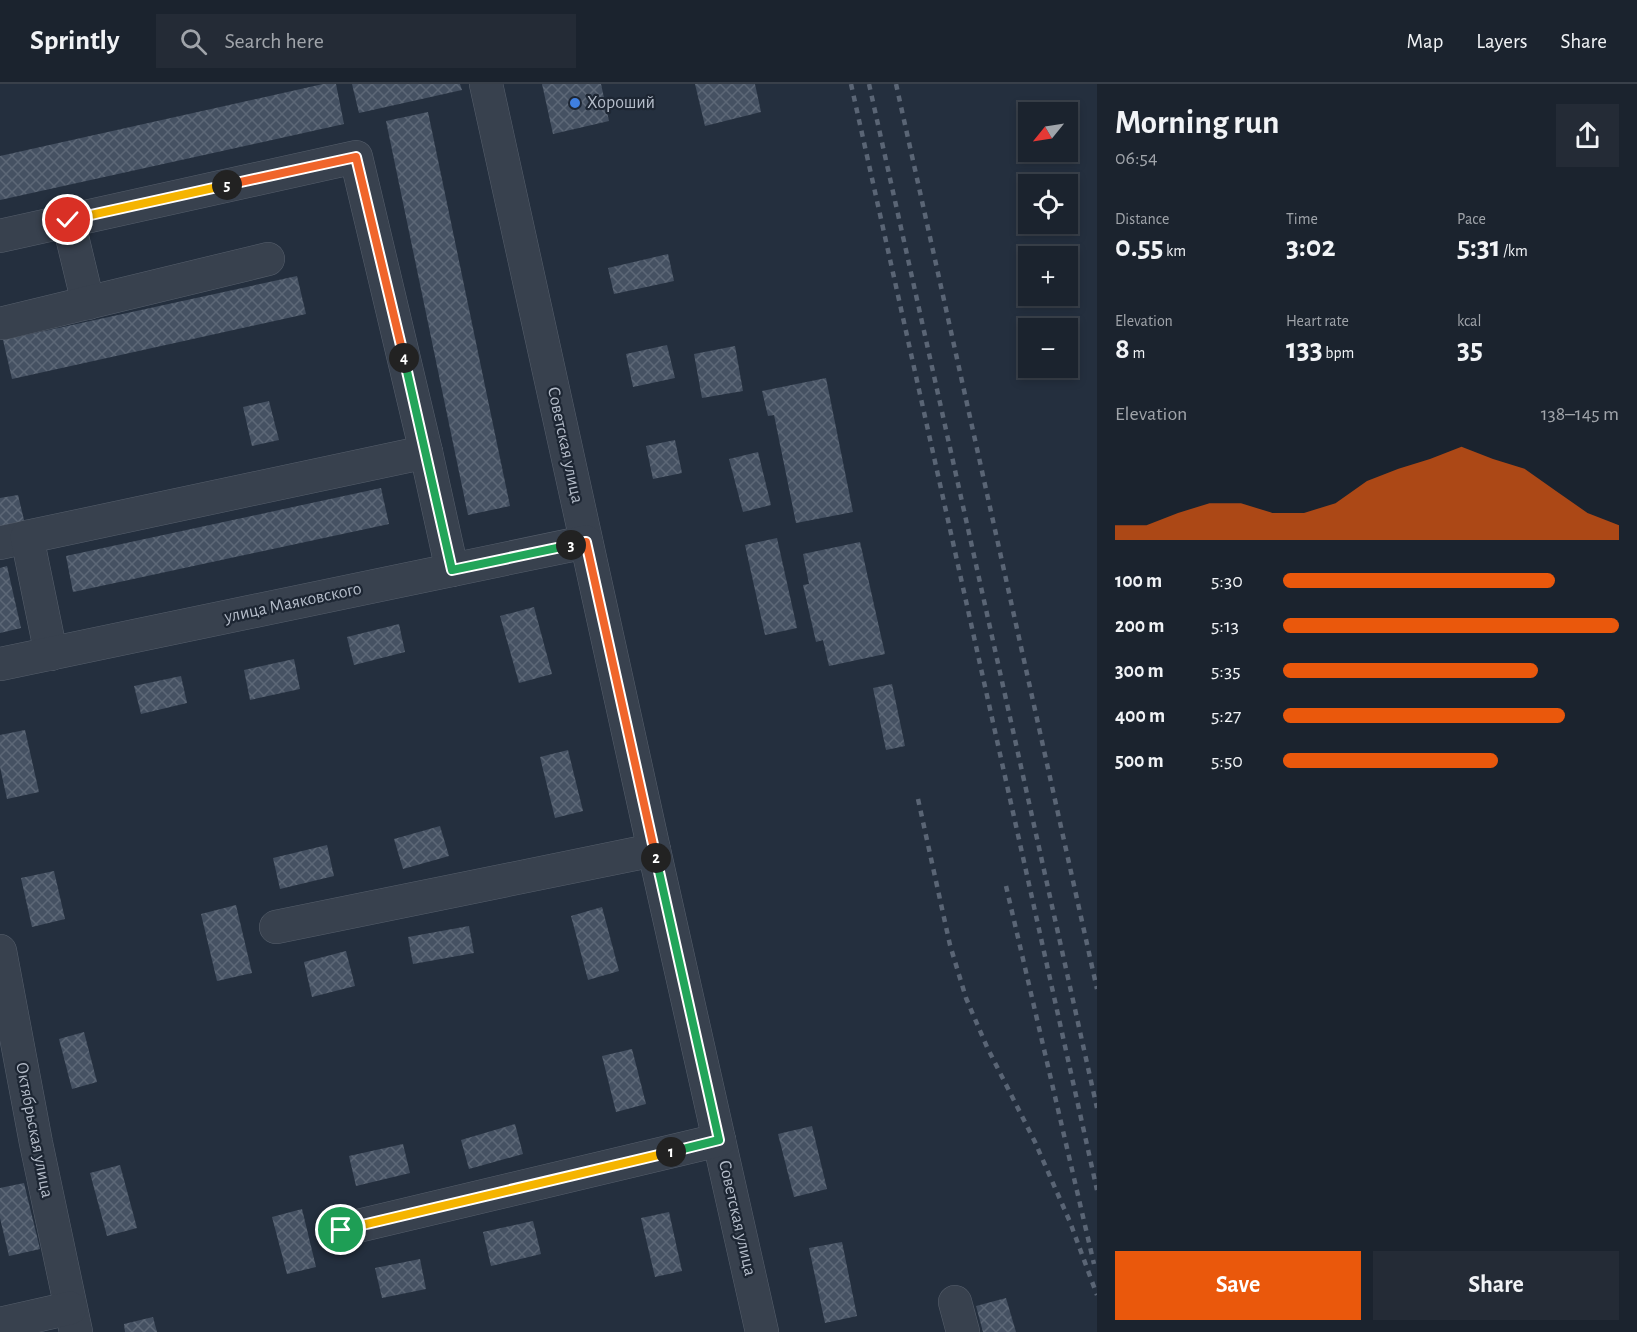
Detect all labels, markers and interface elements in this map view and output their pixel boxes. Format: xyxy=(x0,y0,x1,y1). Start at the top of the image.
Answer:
search box xyxy=(156,14,576,68)
icon: search xyxy=(177,25,210,58)
text: Sprintly xyxy=(30,27,120,55)
text: Search here xyxy=(225,30,324,52)
text: Map xyxy=(1407,31,1443,52)
text: Layers xyxy=(1476,31,1527,52)
text: Share xyxy=(1560,31,1607,52)
place label: Хороший xyxy=(587,94,655,112)
marker: Хороший xyxy=(568,96,582,110)
north arrow xyxy=(1018,102,1078,162)
map controls xyxy=(1018,102,1078,378)
button: share xyxy=(1556,104,1619,167)
text: Morning run xyxy=(1115,107,1279,140)
text: 06:54 xyxy=(1115,148,1158,168)
pin: 5 xyxy=(212,170,242,200)
button: locate xyxy=(1018,174,1078,234)
text: 5 xyxy=(224,177,230,193)
pin xyxy=(42,194,93,245)
icon: check xyxy=(51,203,84,236)
text: Distance xyxy=(1115,211,1169,227)
text: Time xyxy=(1286,211,1318,227)
text: Pace xyxy=(1457,211,1486,227)
text: 0.55 xyxy=(1115,232,1163,262)
text: 3:02 xyxy=(1286,232,1336,262)
text: 5:31 xyxy=(1457,232,1501,262)
text: km xyxy=(1163,243,1186,259)
text: /km xyxy=(1501,243,1528,259)
button: + xyxy=(1018,246,1078,306)
text: Elevation xyxy=(1115,313,1173,329)
text: Heart rate xyxy=(1286,313,1349,329)
text: kcal xyxy=(1457,313,1481,329)
button: − xyxy=(1018,318,1078,378)
text: 8 xyxy=(1115,334,1130,364)
text: 133 xyxy=(1286,334,1323,364)
text: 35 xyxy=(1457,334,1483,364)
pin: 4 xyxy=(389,343,419,373)
text: m xyxy=(1130,345,1145,361)
text: bpm xyxy=(1323,345,1354,361)
text: 4 xyxy=(400,350,408,366)
street label: Советская улица xyxy=(544,385,586,505)
text: Elevation xyxy=(1115,404,1187,424)
text: 138–145 m xyxy=(1541,404,1619,424)
pin: 3 xyxy=(556,530,586,560)
text: 3 xyxy=(568,537,574,553)
text: 100 m xyxy=(1115,571,1162,591)
text: 5:30 xyxy=(1211,571,1243,591)
street label: улица Маяковского xyxy=(222,580,363,627)
text: 200 m xyxy=(1115,616,1164,636)
text: 5:13 xyxy=(1211,616,1239,636)
text: 300 m xyxy=(1115,661,1164,681)
text: 5:35 xyxy=(1211,661,1241,681)
text: 400 m xyxy=(1115,706,1165,726)
text: 5:27 xyxy=(1211,706,1241,726)
text: 500 m xyxy=(1115,751,1164,771)
text: 5:50 xyxy=(1211,751,1243,771)
pin: 2 xyxy=(641,843,671,873)
text: 2 xyxy=(652,850,660,866)
street label: Октябрьская улица xyxy=(12,1060,57,1199)
pin: 1 xyxy=(656,1137,686,1167)
text: 1 xyxy=(668,1144,674,1160)
street label: Советская улица xyxy=(715,1158,759,1278)
pin xyxy=(315,1204,366,1255)
icon: arrive xyxy=(324,1213,357,1246)
button: Save xyxy=(1115,1251,1361,1320)
button: Share xyxy=(1373,1251,1619,1320)

